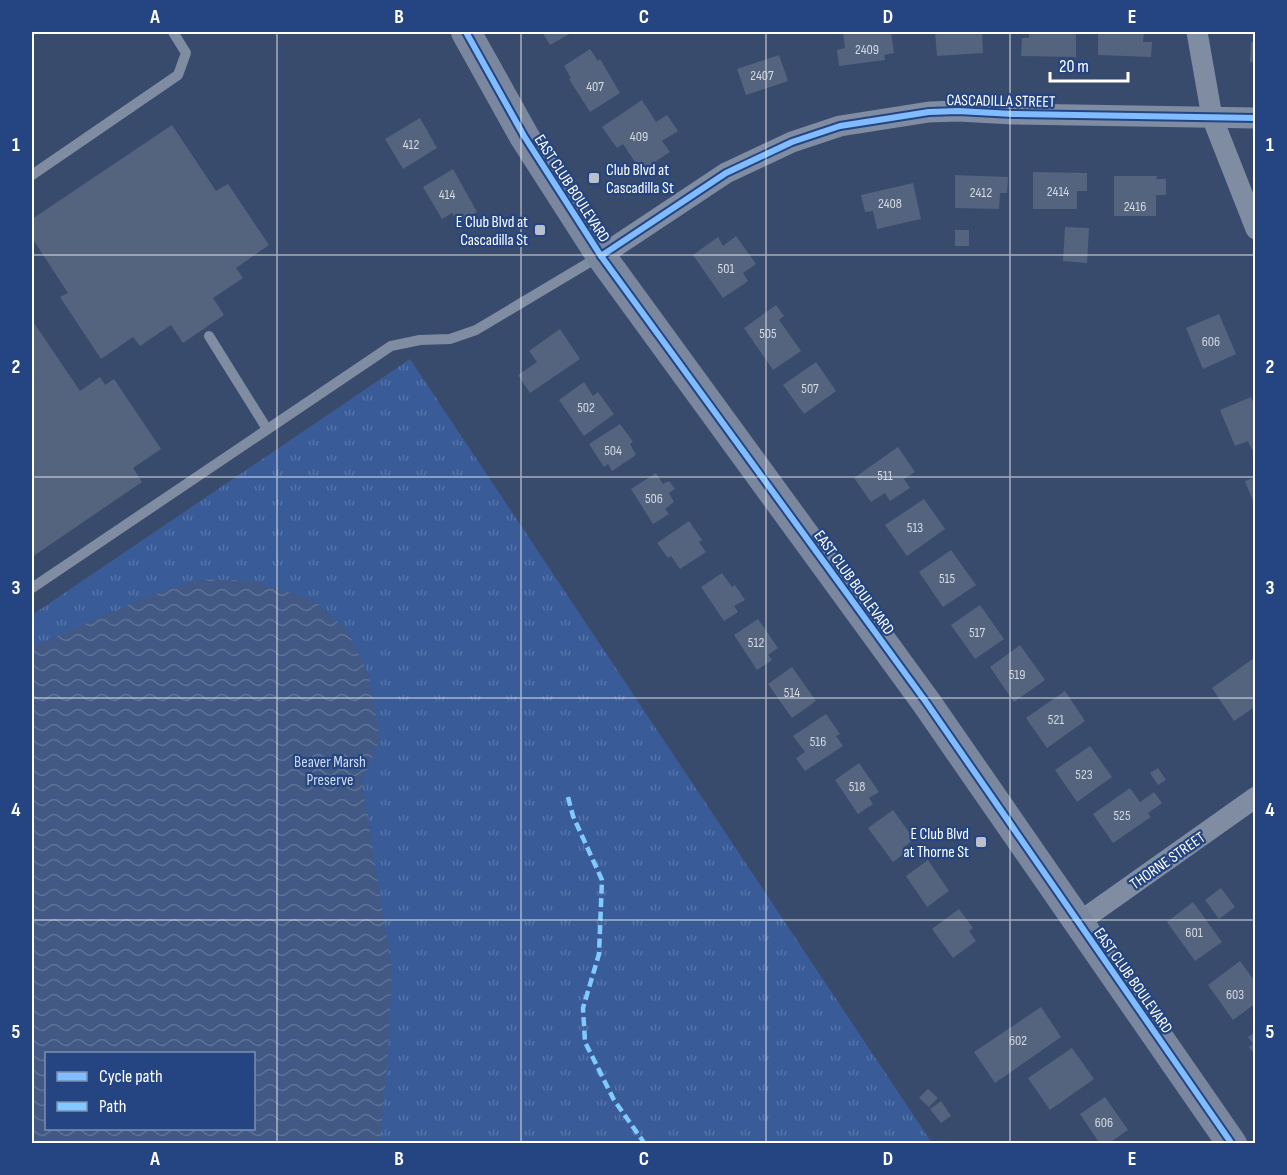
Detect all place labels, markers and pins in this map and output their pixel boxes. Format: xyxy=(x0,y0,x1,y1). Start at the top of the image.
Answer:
place label: Club Blvd at Cascadilla St xyxy=(606,161,674,198)
marker: Club Blvd at Cascadilla St xyxy=(587,171,601,185)
place label: E Club Blvd at Cascadilla St xyxy=(456,213,528,250)
marker: E Club Blvd at Cascadilla St xyxy=(533,223,547,237)
place label: E Club Blvd at Thorne St xyxy=(903,825,969,862)
marker: E Club Blvd at Thorne St xyxy=(974,835,988,849)

